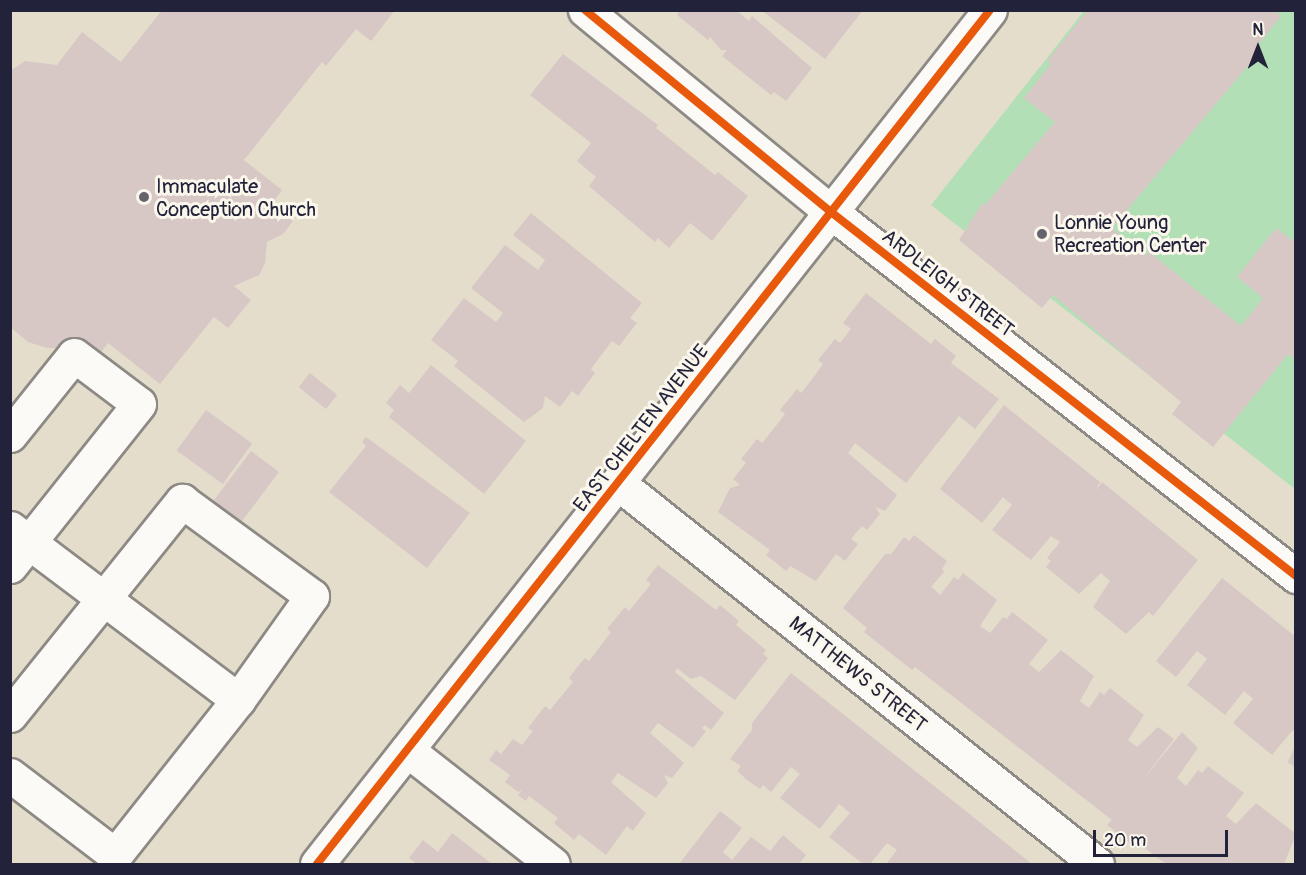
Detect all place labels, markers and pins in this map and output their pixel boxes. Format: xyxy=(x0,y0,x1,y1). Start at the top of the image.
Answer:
place label: Immaculate Conception Church xyxy=(156,174,316,221)
marker: Immaculate Conception Church xyxy=(137,190,151,204)
place label: Lonnie Young Recreation Center xyxy=(1054,210,1207,257)
marker: Lonnie Young Recreation Center xyxy=(1035,227,1049,241)

